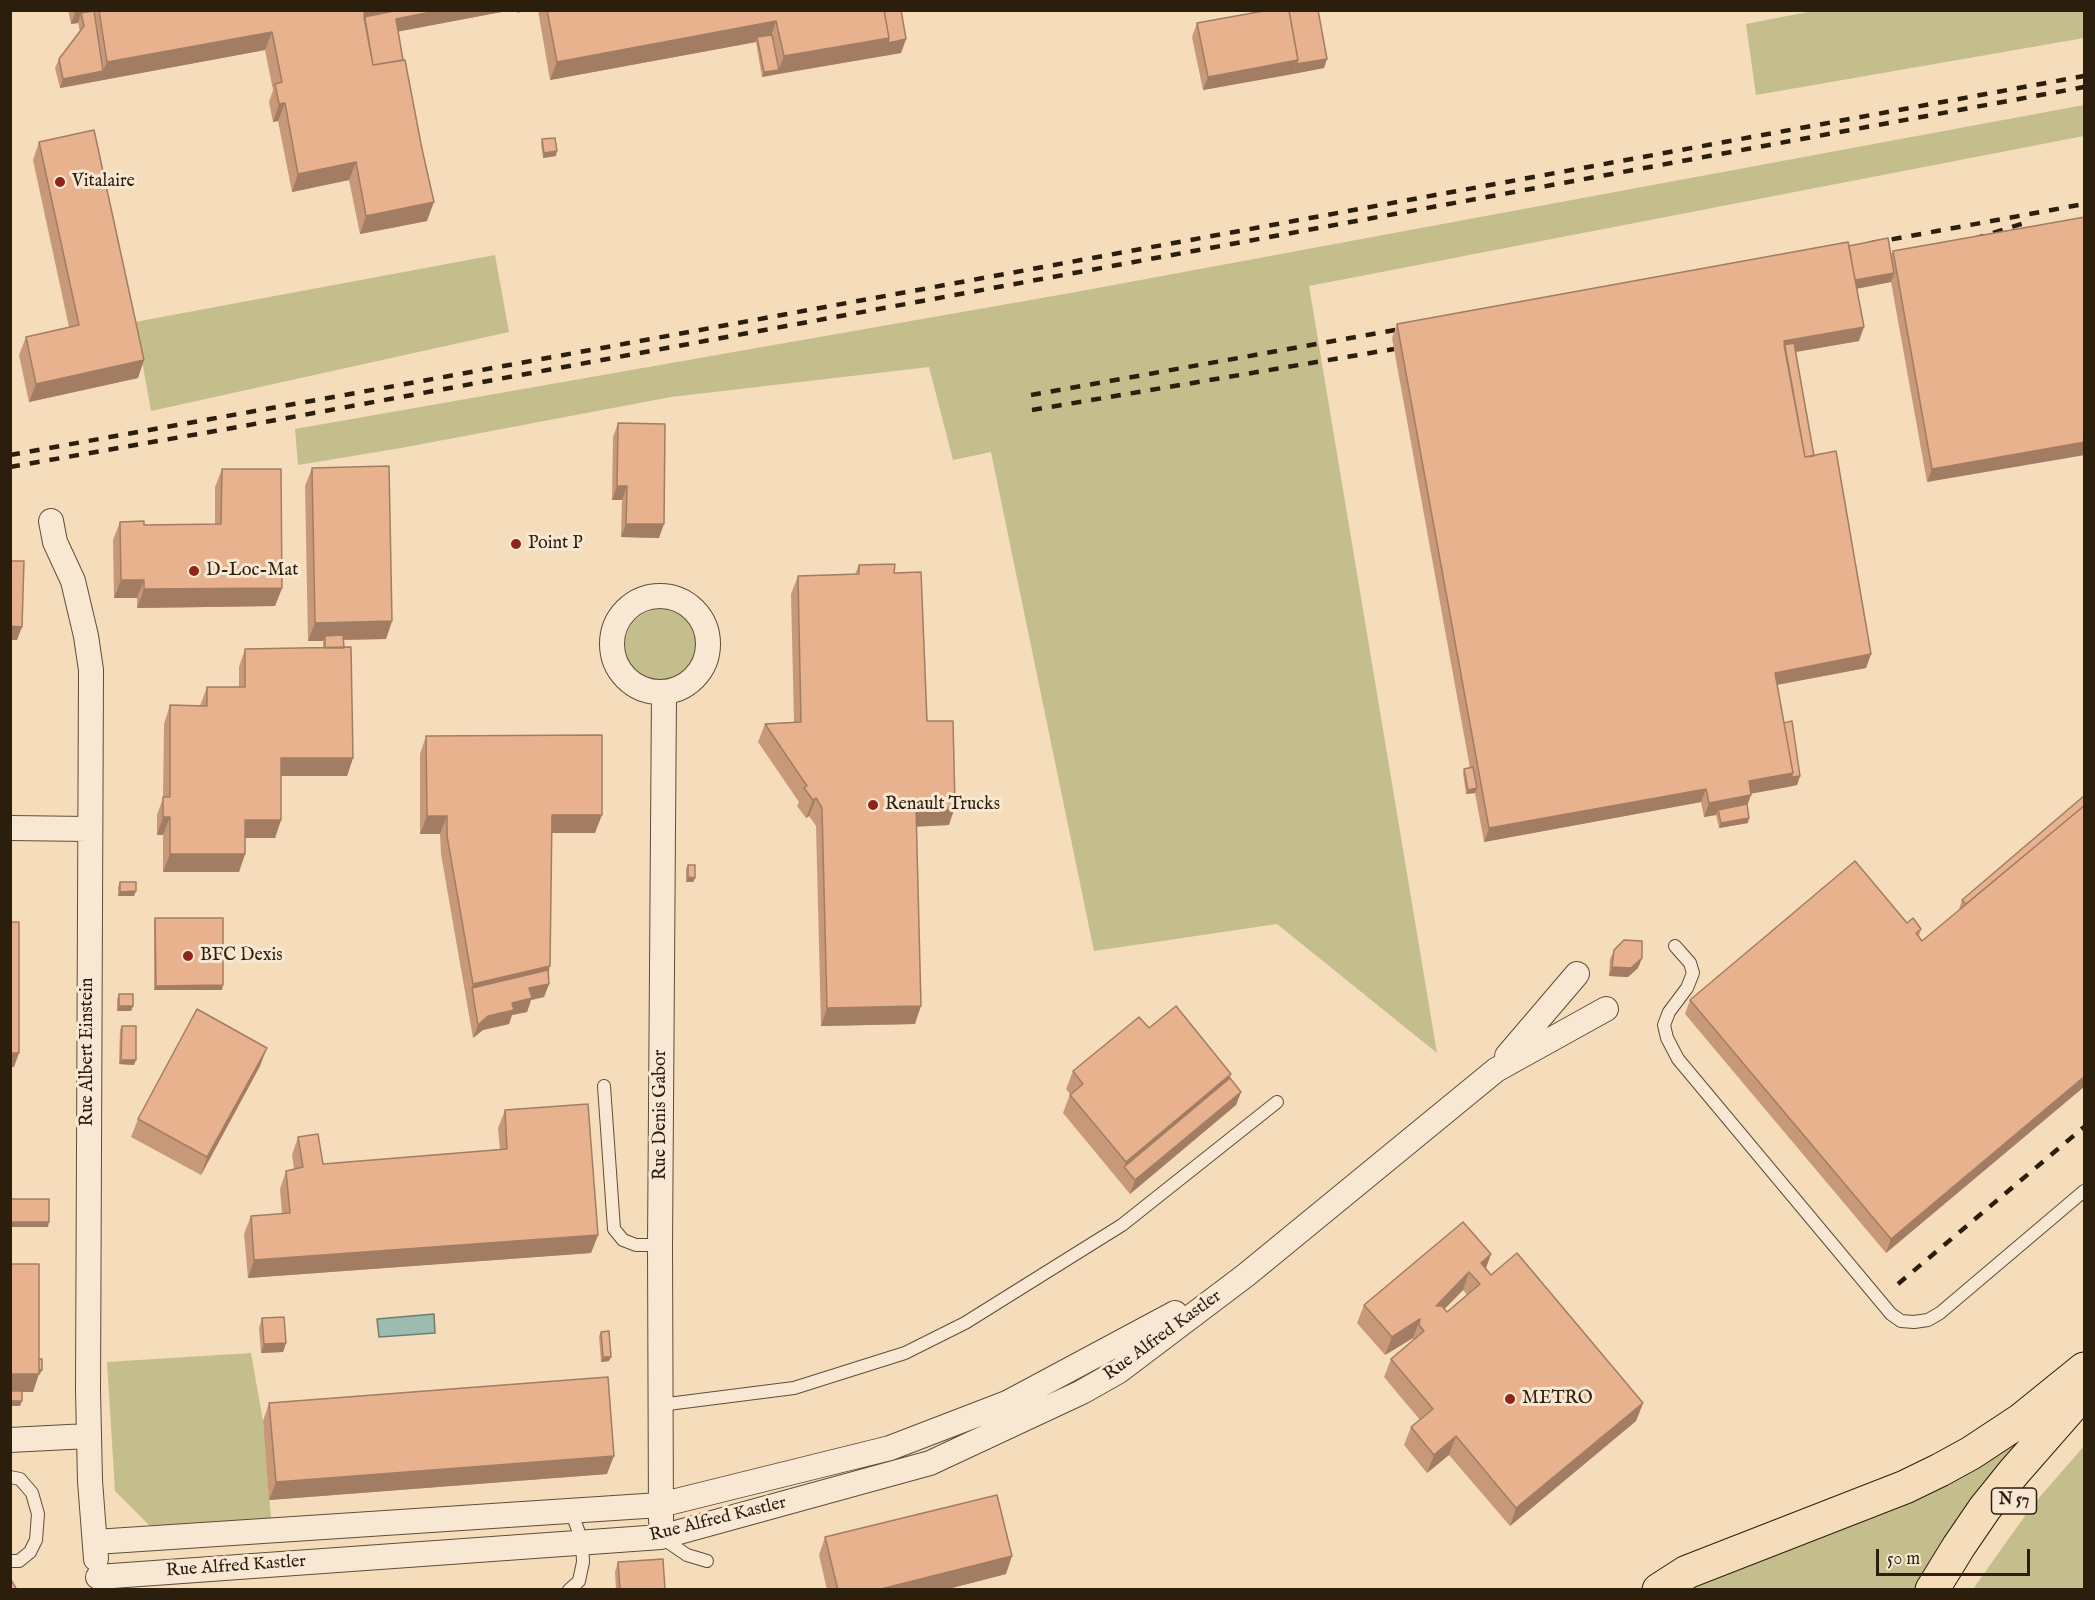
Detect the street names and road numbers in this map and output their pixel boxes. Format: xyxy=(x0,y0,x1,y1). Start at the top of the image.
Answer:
street label: Rue Albert Einstein xyxy=(77,978,99,1126)
street label: Rue Denis Gabor xyxy=(650,1050,672,1180)
street label: Rue Alfred Kastler xyxy=(1100,1286,1226,1386)
road number: N 57 xyxy=(1992,1488,2036,1514)
street label: Rue Alfred Kastler xyxy=(647,1493,789,1547)
street label: Rue Alfred Kastler xyxy=(165,1551,307,1583)

